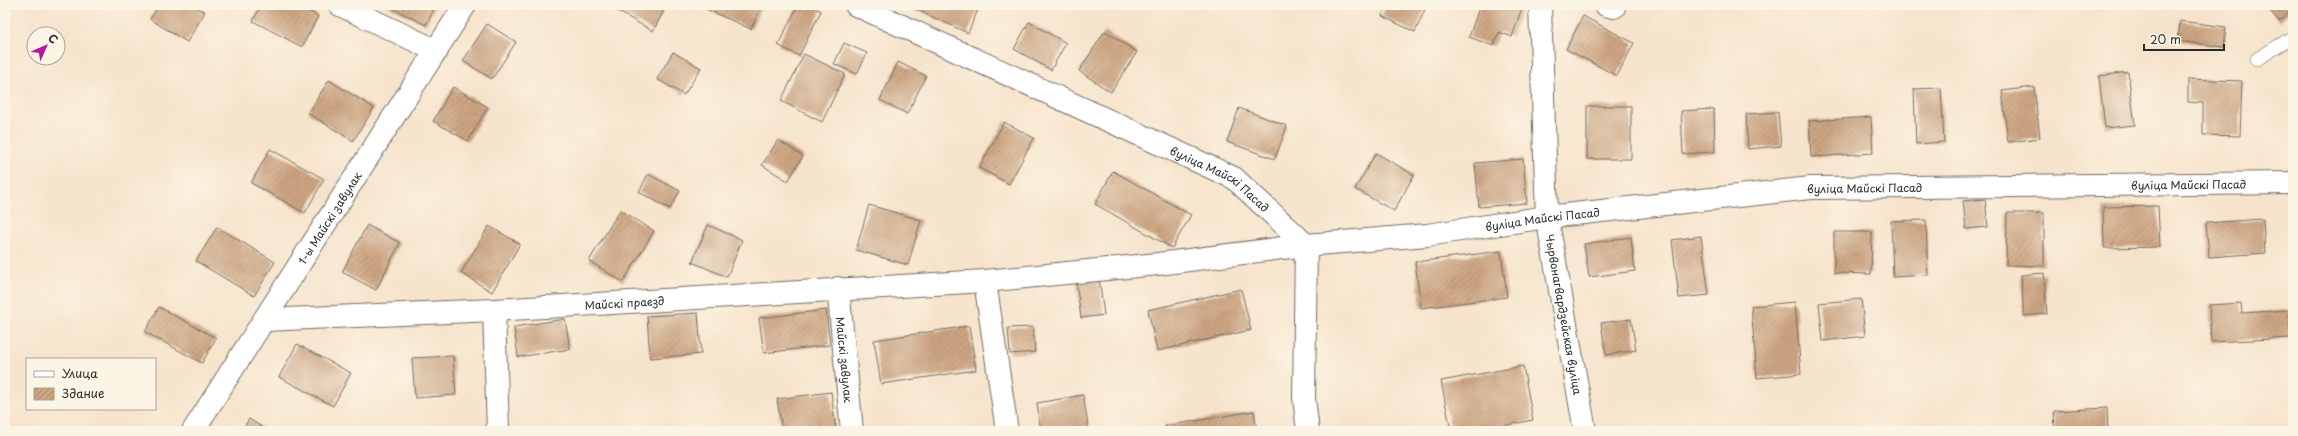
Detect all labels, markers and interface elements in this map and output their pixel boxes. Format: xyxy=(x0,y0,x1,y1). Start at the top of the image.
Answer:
north arrow xyxy=(26,26,66,66)
scale bar xyxy=(2144,26,2224,52)
text: С xyxy=(44,30,62,48)
text: 20 m xyxy=(2150,30,2181,48)
street label: вуліца Майскі Пасад xyxy=(1167,141,1273,216)
street label: 1-ы Майскі завулак xyxy=(293,168,365,268)
street label: вуліца Майскі Пасад xyxy=(2131,175,2246,193)
street label: вуліца Майскі Пасад xyxy=(1806,178,1922,197)
street label: вуліца Майскі Пасад xyxy=(1484,203,1601,235)
street label: Чырвонагвардзейская вуліца xyxy=(1542,233,1587,396)
street label: Майскі праезд xyxy=(584,291,665,313)
street label: Майскі завулак xyxy=(832,316,858,404)
legend xyxy=(26,358,156,410)
text: Улица xyxy=(62,364,98,382)
text: Здание xyxy=(62,384,104,402)

